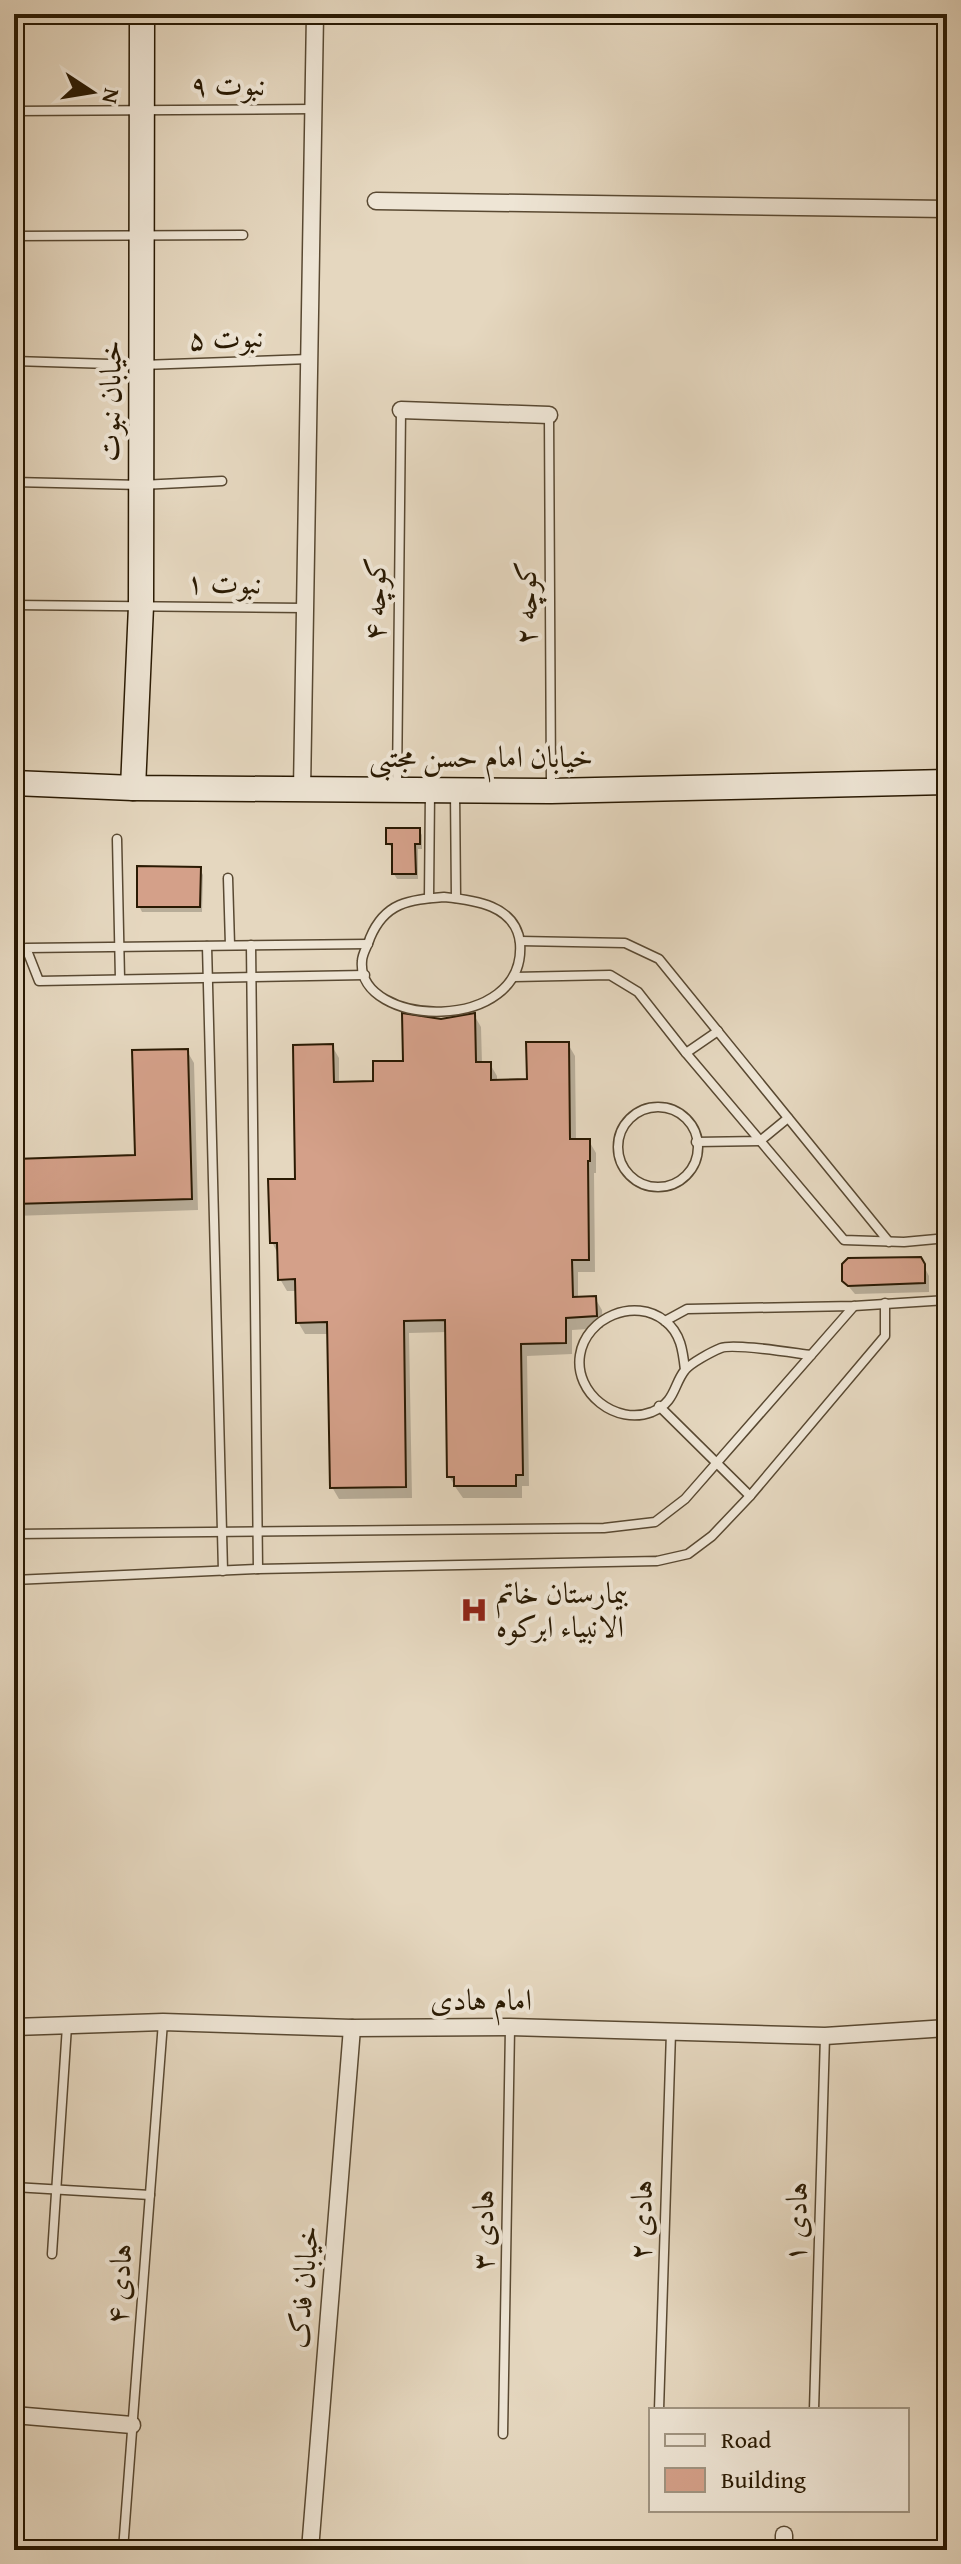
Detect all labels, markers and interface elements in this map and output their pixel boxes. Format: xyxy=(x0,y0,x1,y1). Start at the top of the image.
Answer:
north arrow xyxy=(52,52,132,132)
street label: نبوت ۹ xyxy=(190,62,266,106)
text: N xyxy=(94,86,129,107)
street label: نبوت ۵ xyxy=(187,314,264,360)
street label: خیابان نبوت xyxy=(86,340,132,462)
street label: کوچه ۴ xyxy=(351,557,397,641)
street label: نبوت ۱ xyxy=(186,559,262,605)
street label: کوچه ۲ xyxy=(503,561,547,645)
street label: خیابان امام حسن مجتبی xyxy=(369,734,593,783)
place label: بیمارستان خاتم الانبیاء ابرکوه xyxy=(496,1570,628,1648)
hospital icon: بیمارستان خاتم الانبیاء ابرکوه xyxy=(459,1595,489,1625)
street label: امام هادی xyxy=(430,1977,532,2026)
street label: هادی ۲ xyxy=(617,2179,663,2261)
street label: هادی ۱ xyxy=(772,2181,818,2263)
street label: هادی ۳ xyxy=(459,2189,505,2271)
street label: خیابان فدک xyxy=(275,2224,329,2350)
street label: هادی ۴ xyxy=(93,2242,143,2326)
legend xyxy=(649,2408,909,2512)
text: Road xyxy=(721,2422,771,2457)
text: Building xyxy=(721,2462,806,2497)

